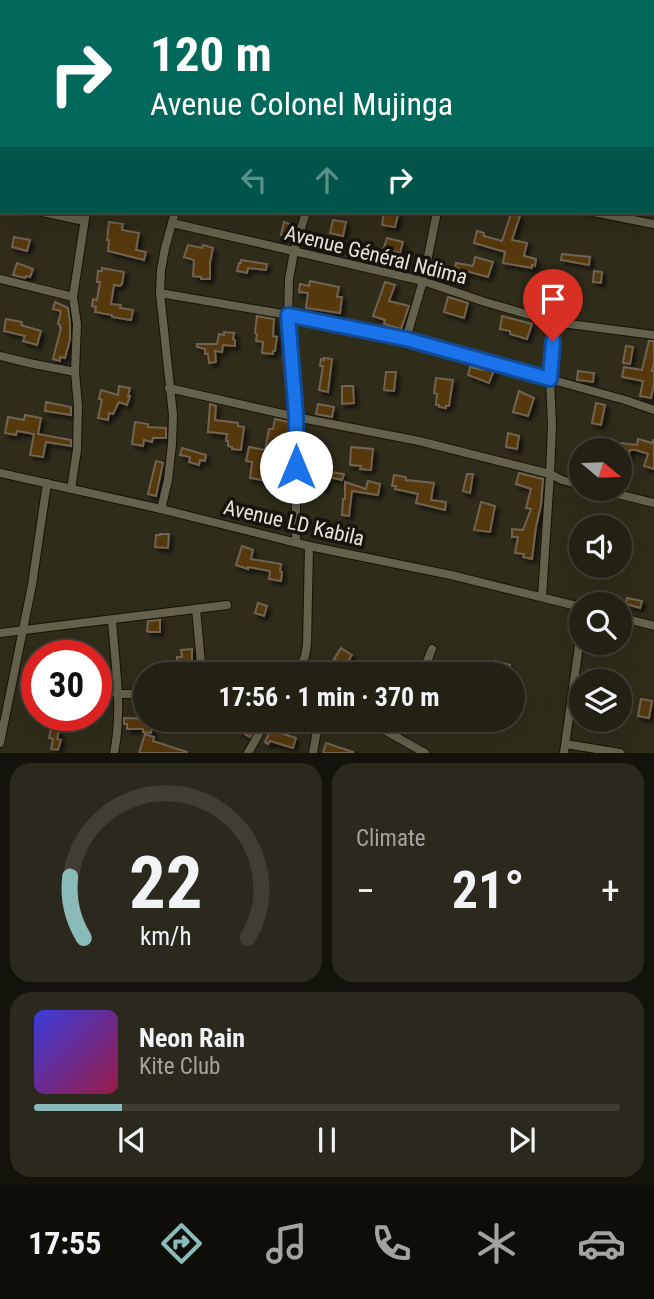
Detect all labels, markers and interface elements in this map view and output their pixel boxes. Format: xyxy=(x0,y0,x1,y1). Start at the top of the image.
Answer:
text: 120 m xyxy=(150,26,272,83)
icon: right xyxy=(35,28,126,119)
text: Avenue Colonel Mujinga xyxy=(150,85,453,123)
icon: left xyxy=(235,161,273,199)
icon: ahead xyxy=(308,161,346,199)
icon: right xyxy=(381,161,419,199)
street label: Avenue Général Ndima xyxy=(282,221,470,289)
pin xyxy=(523,269,583,341)
icon: arrive xyxy=(534,280,572,318)
position arrow xyxy=(259,430,333,504)
north arrow xyxy=(569,438,632,500)
map controls xyxy=(569,438,632,732)
street label: Avenue LD Kabila xyxy=(221,495,367,551)
button: sound xyxy=(569,515,632,578)
button: search xyxy=(569,592,632,655)
speed limit sign: 30 xyxy=(21,640,112,731)
button: layers xyxy=(569,669,632,732)
text: 17:56 · 1 min · 370 m xyxy=(219,682,439,712)
text: Climate xyxy=(356,825,426,852)
text: 22 xyxy=(129,841,203,927)
text: 21° xyxy=(452,860,524,921)
text: − xyxy=(356,869,375,913)
text: + xyxy=(601,869,620,913)
text: km/h xyxy=(140,922,192,951)
text: Neon Rain xyxy=(139,1023,245,1053)
text: Kite Club xyxy=(139,1053,220,1080)
icon: previous xyxy=(113,1121,151,1159)
icon: pause xyxy=(308,1121,346,1159)
icon: next xyxy=(503,1121,541,1159)
icon: directions xyxy=(157,1219,206,1268)
icon: music xyxy=(262,1219,311,1268)
icon: phone xyxy=(367,1219,416,1268)
icon: climate xyxy=(472,1219,521,1268)
icon: car xyxy=(577,1219,626,1268)
text: 17:55 xyxy=(28,1224,101,1262)

